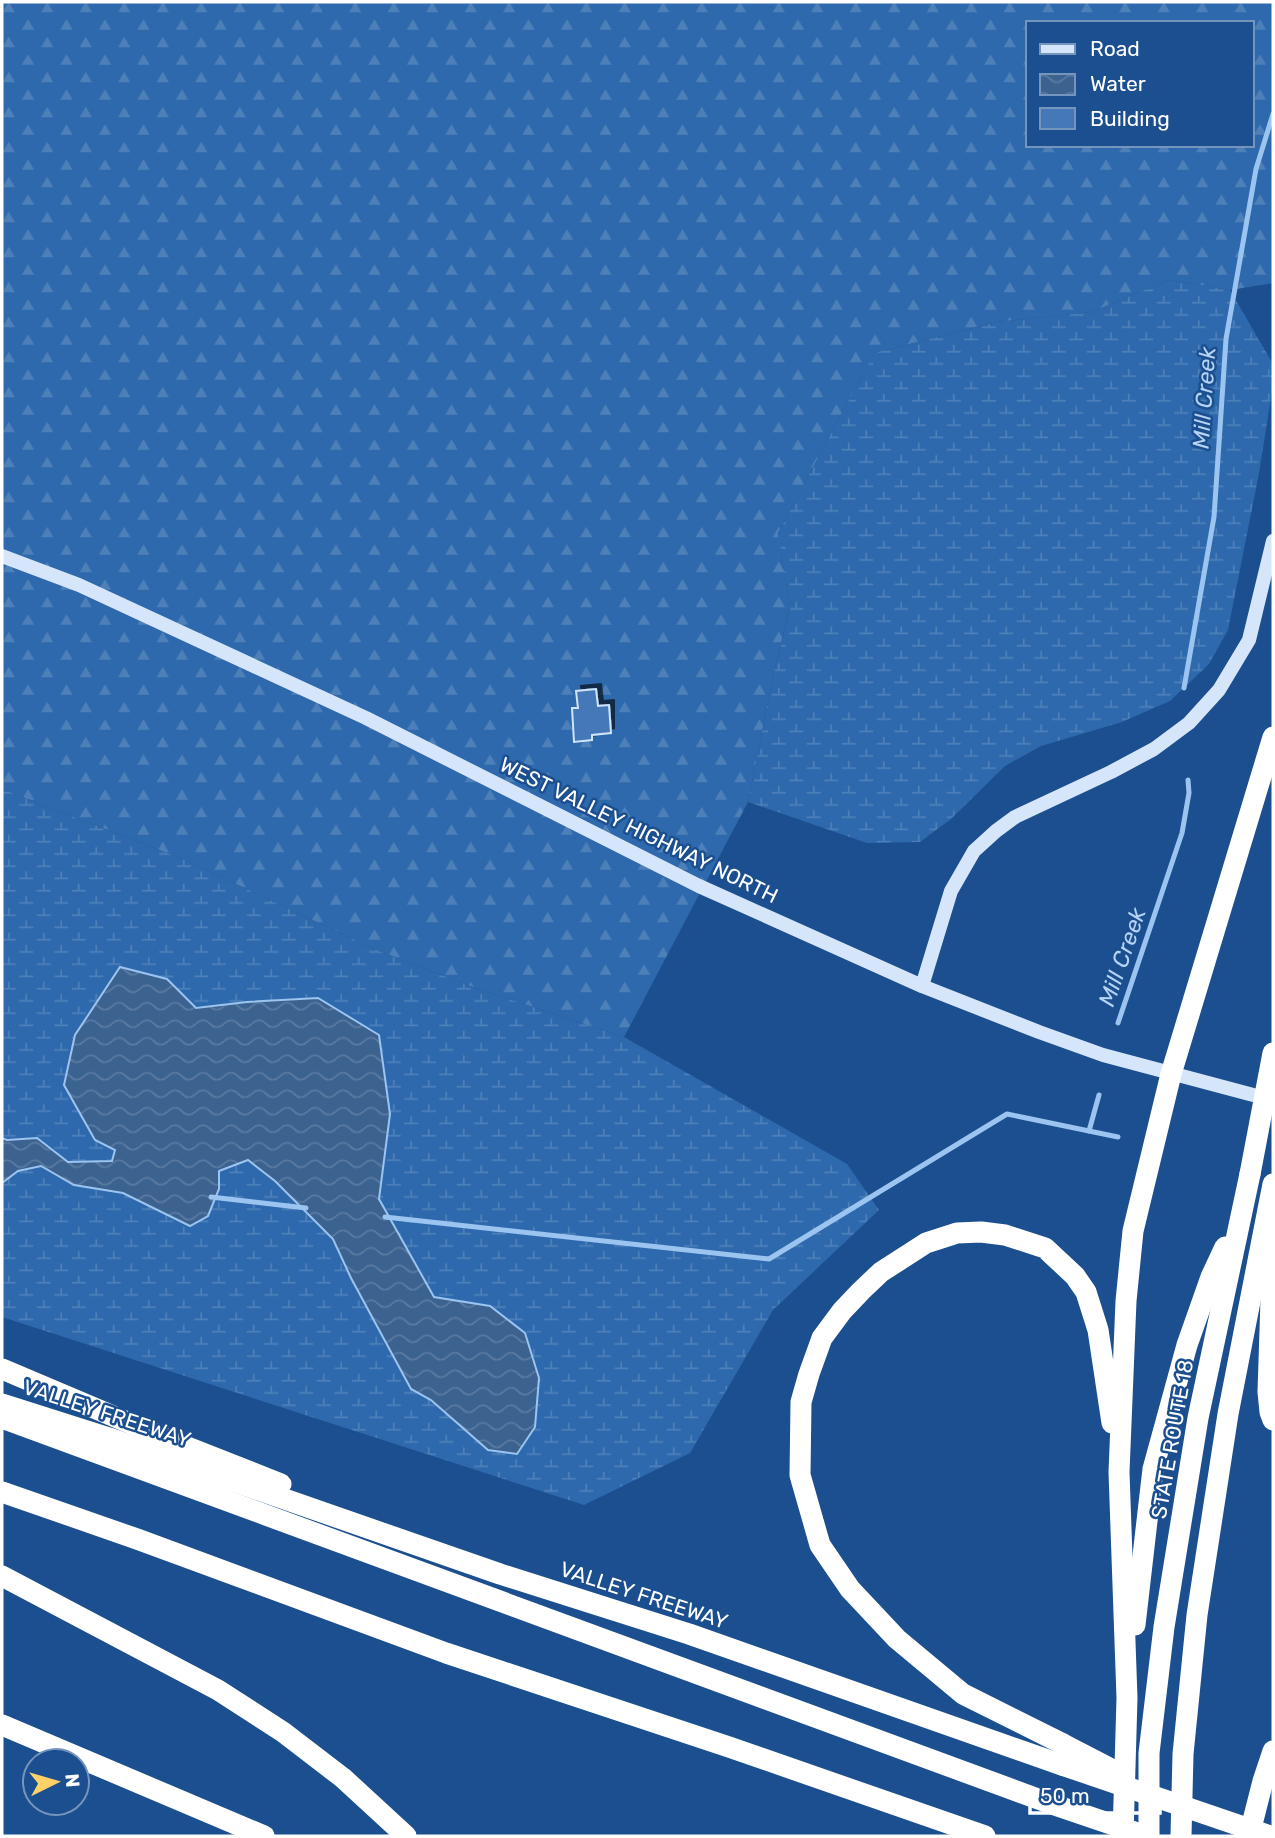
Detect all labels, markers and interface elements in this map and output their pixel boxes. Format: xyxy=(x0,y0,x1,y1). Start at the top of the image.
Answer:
legend xyxy=(1026,21,1254,147)
text: Road xyxy=(1090,36,1140,61)
text: Water xyxy=(1090,71,1146,96)
text: Building xyxy=(1090,106,1170,131)
water label: Mill Creek xyxy=(1186,345,1222,450)
street label: WEST VALLEY HIGHWAY NORTH xyxy=(496,752,782,908)
water label: Mill Creek xyxy=(1092,903,1152,1010)
street label: STATE ROUTE 18 xyxy=(1146,1357,1198,1521)
street label: VALLEY FREEWAY xyxy=(20,1374,194,1452)
street label: VALLEY FREEWAY xyxy=(557,1556,731,1634)
north arrow xyxy=(21,1747,91,1817)
scale bar xyxy=(1030,1772,1160,1816)
text: N xyxy=(60,1773,84,1788)
text: 50 m xyxy=(1040,1783,1090,1808)

